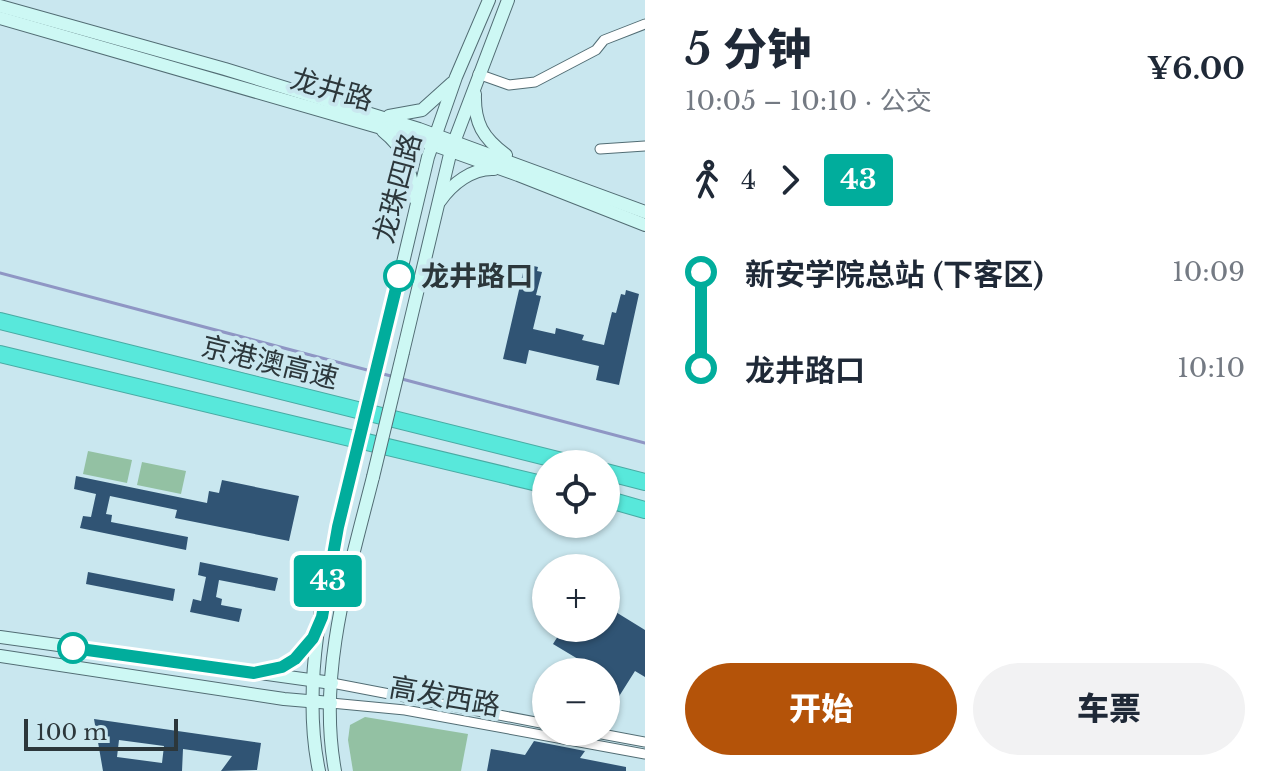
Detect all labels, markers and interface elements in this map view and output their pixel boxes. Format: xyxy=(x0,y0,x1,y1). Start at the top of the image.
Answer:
text: 5 分钟 xyxy=(685,22,811,77)
text: ¥6.00 xyxy=(1147,50,1245,87)
street label: 龙井路 xyxy=(287,61,377,118)
text: 10:05 – 10:10 · 公交 xyxy=(685,85,932,117)
street label: 龙珠四路 xyxy=(366,130,429,247)
icon: walk xyxy=(685,158,729,202)
icon: forward xyxy=(768,158,812,202)
text: 43 xyxy=(840,162,877,197)
text: 4 xyxy=(741,164,756,196)
text: 新安学院总站 (下客区) xyxy=(745,256,1044,293)
text: 10:09 xyxy=(1172,256,1245,288)
place label: 龙井路口 xyxy=(421,259,533,294)
marker: 龙井路口 xyxy=(384,261,414,291)
street label: 京港澳高速 xyxy=(198,329,342,396)
text: 龙井路口 xyxy=(745,352,865,389)
text: 10:10 xyxy=(1177,352,1245,384)
map controls xyxy=(532,450,620,746)
button: locate xyxy=(532,450,620,538)
button: + xyxy=(532,554,620,642)
line badge: 43 xyxy=(292,555,364,607)
text: 43 xyxy=(310,563,346,598)
unlabelled marker xyxy=(58,633,88,663)
button: − xyxy=(532,658,620,746)
button: 开始 xyxy=(685,663,957,755)
button: 车票 xyxy=(973,663,1245,755)
street label: 高发西路 xyxy=(387,670,503,723)
scale bar xyxy=(24,715,178,751)
text: 100 m xyxy=(36,719,107,746)

